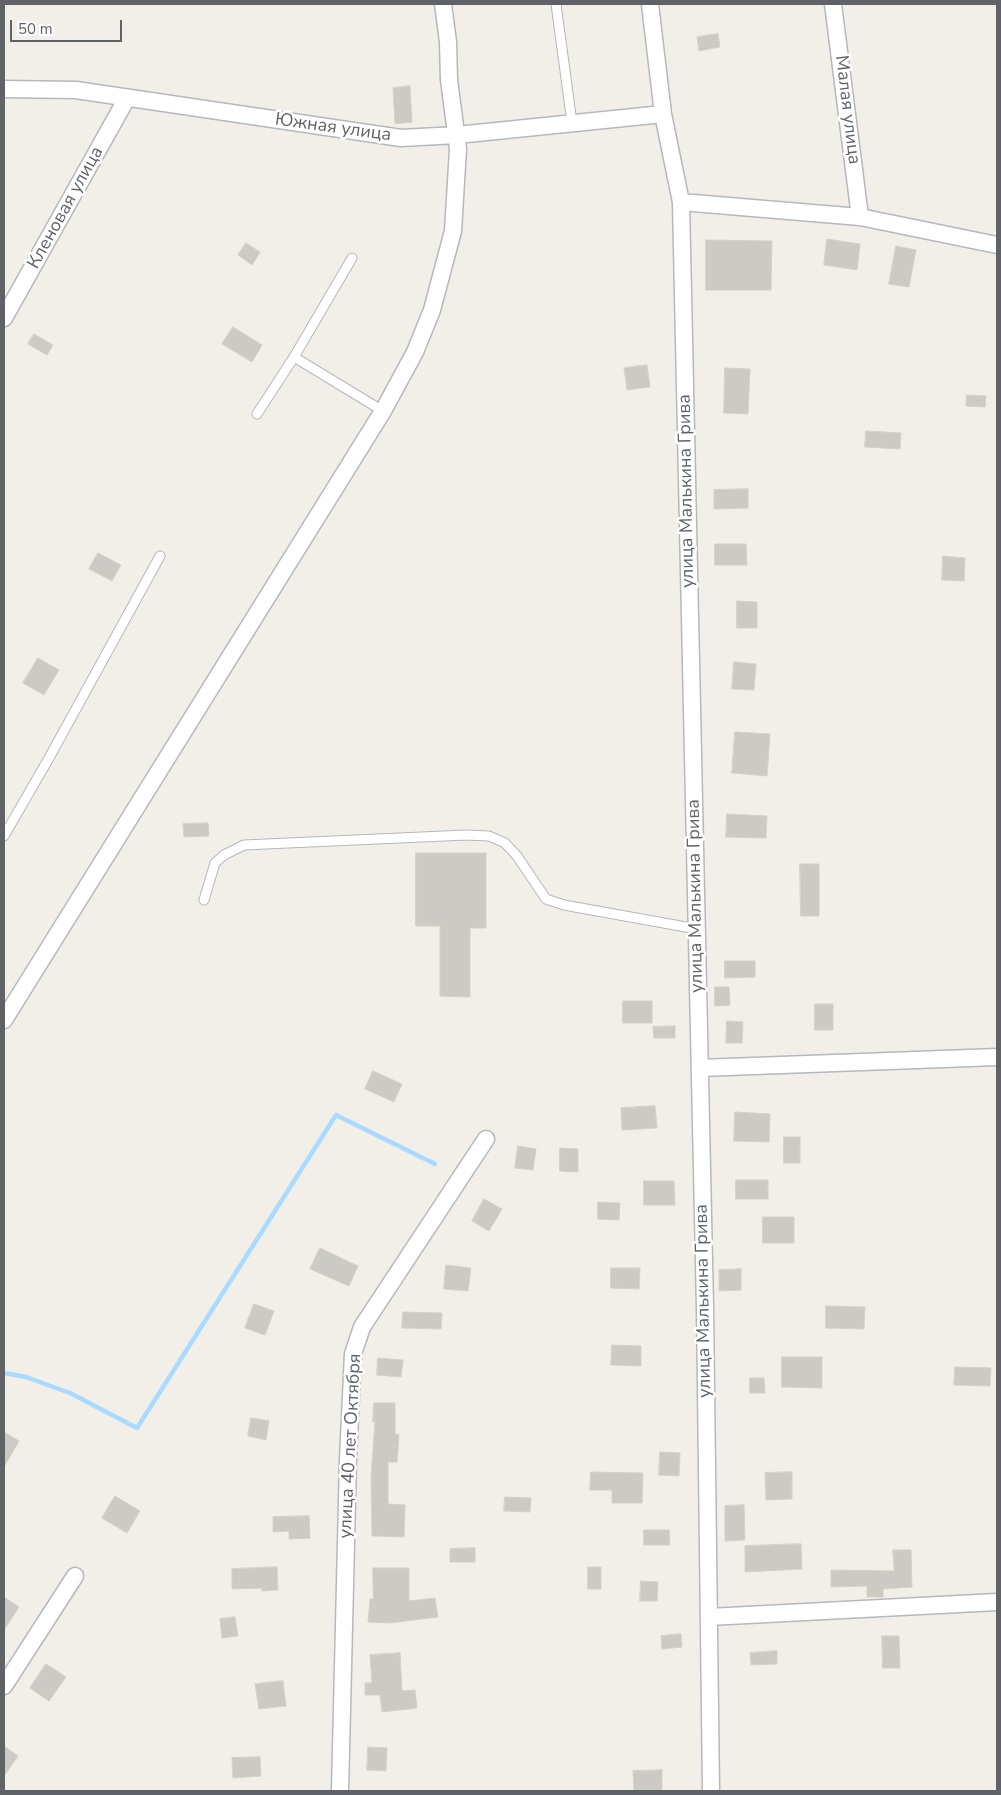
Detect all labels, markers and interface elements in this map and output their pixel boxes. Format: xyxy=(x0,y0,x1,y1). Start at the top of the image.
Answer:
scale bar xyxy=(12,10,125,42)
text: 50 m xyxy=(18,19,53,39)
street label: Малая улица xyxy=(830,54,864,166)
street label: Южная улица xyxy=(273,109,393,147)
street label: Кленовая улица xyxy=(23,143,109,273)
street label: улица Малькина Грива xyxy=(675,394,699,588)
street label: улица Малькина Грива xyxy=(684,799,708,993)
street label: улица Малькина Грива xyxy=(692,1204,716,1398)
street label: улица 40 лет Октября xyxy=(335,1353,367,1539)

